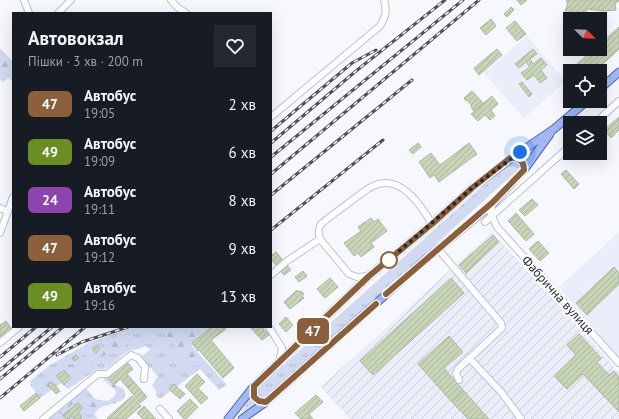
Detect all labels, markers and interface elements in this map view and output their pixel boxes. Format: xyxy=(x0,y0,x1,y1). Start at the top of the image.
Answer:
north arrow xyxy=(563,12,607,56)
map controls xyxy=(563,12,607,160)
button: heart xyxy=(214,25,256,67)
text: Автовокзал xyxy=(28,26,124,50)
text: Пішки · 3 хв · 200 m xyxy=(28,53,143,70)
button: locate xyxy=(563,64,607,108)
text: Автобус xyxy=(84,86,136,105)
text: 47 xyxy=(42,95,58,113)
text: 2 хв xyxy=(229,95,256,114)
text: 19:05 xyxy=(84,105,115,122)
button: layers xyxy=(563,116,607,160)
text: Автобус xyxy=(84,134,136,153)
your location xyxy=(510,142,530,162)
text: 49 xyxy=(42,143,58,161)
text: 6 хв xyxy=(229,143,256,162)
text: 19:09 xyxy=(84,153,115,170)
text: Автобус xyxy=(84,182,136,201)
text: 24 xyxy=(42,191,58,209)
text: 8 хв xyxy=(229,191,256,210)
text: 19:11 xyxy=(84,201,115,218)
text: Автобус xyxy=(84,230,136,249)
text: 47 xyxy=(42,239,58,257)
text: 9 хв xyxy=(229,239,256,258)
text: 19:12 xyxy=(84,249,115,266)
unlabelled marker xyxy=(380,251,398,269)
street label: Фабрична вулиця xyxy=(518,252,598,338)
text: Автобус xyxy=(84,278,136,297)
text: 49 xyxy=(42,287,58,305)
text: 13 хв xyxy=(220,287,256,306)
text: 19:16 xyxy=(84,297,115,314)
line badge: 47 xyxy=(295,318,331,344)
text: 47 xyxy=(305,322,321,340)

